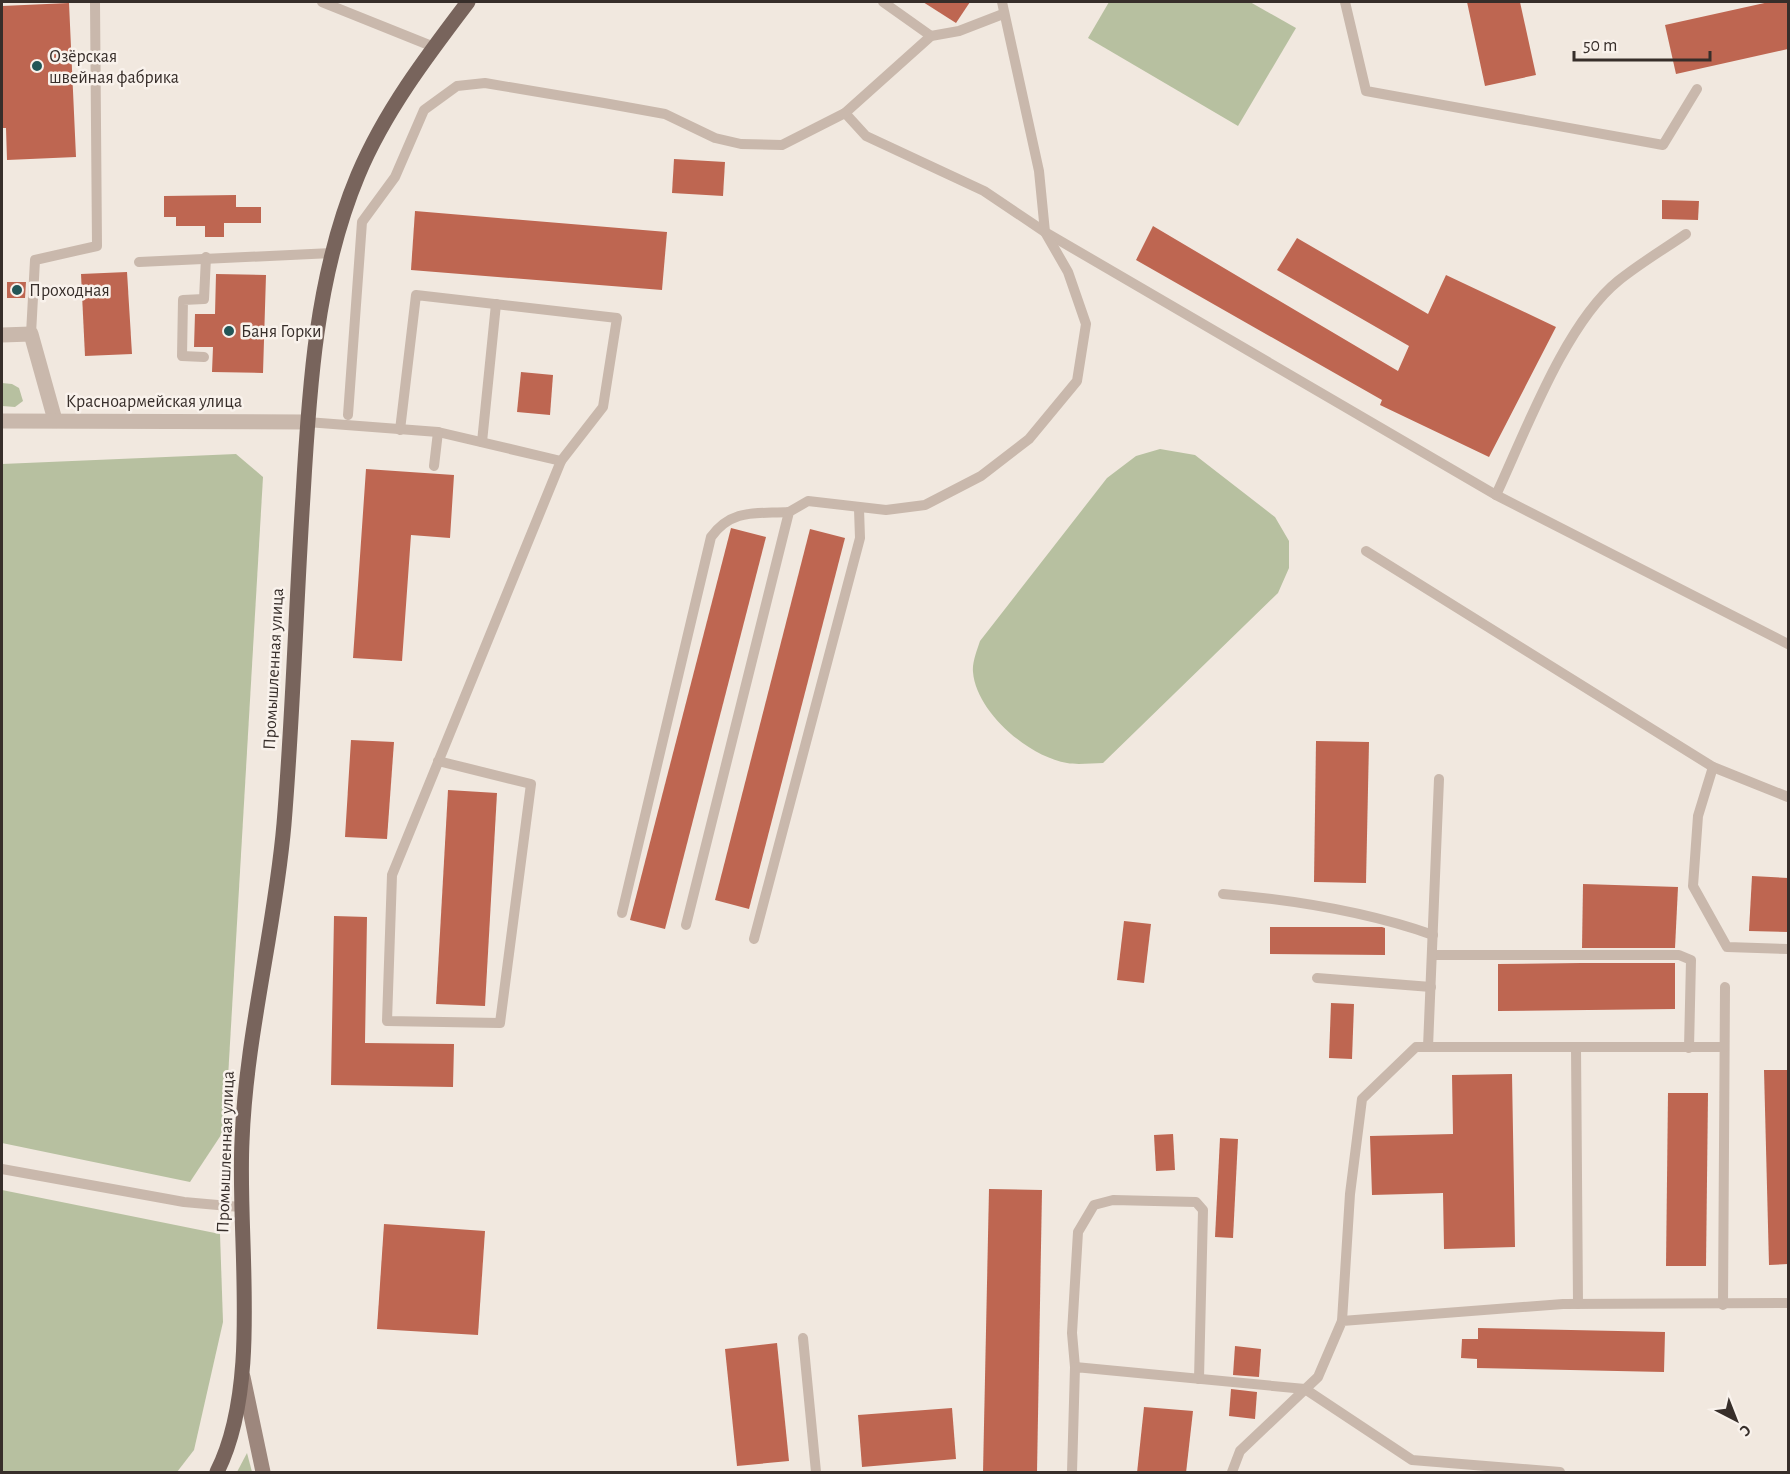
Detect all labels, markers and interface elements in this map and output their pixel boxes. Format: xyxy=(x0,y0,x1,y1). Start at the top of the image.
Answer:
scale bar xyxy=(1574,24,1710,62)
text: 50 m xyxy=(1583,37,1617,55)
place label: Озёрская швейная фабрика xyxy=(49,48,179,87)
marker: Озёрская швейная фабрика xyxy=(30,59,44,73)
place label: Проходная xyxy=(29,282,110,300)
marker: Проходная xyxy=(10,283,24,297)
place label: Баня Горки xyxy=(241,323,322,341)
marker: Баня Горки xyxy=(222,324,236,338)
street label: Красноармейская улица xyxy=(66,393,242,411)
street label: Промышленная улица xyxy=(261,588,287,751)
street label: Промышленная улица xyxy=(214,1071,238,1233)
north arrow xyxy=(1706,1390,1766,1450)
text: С xyxy=(1737,1421,1754,1439)

